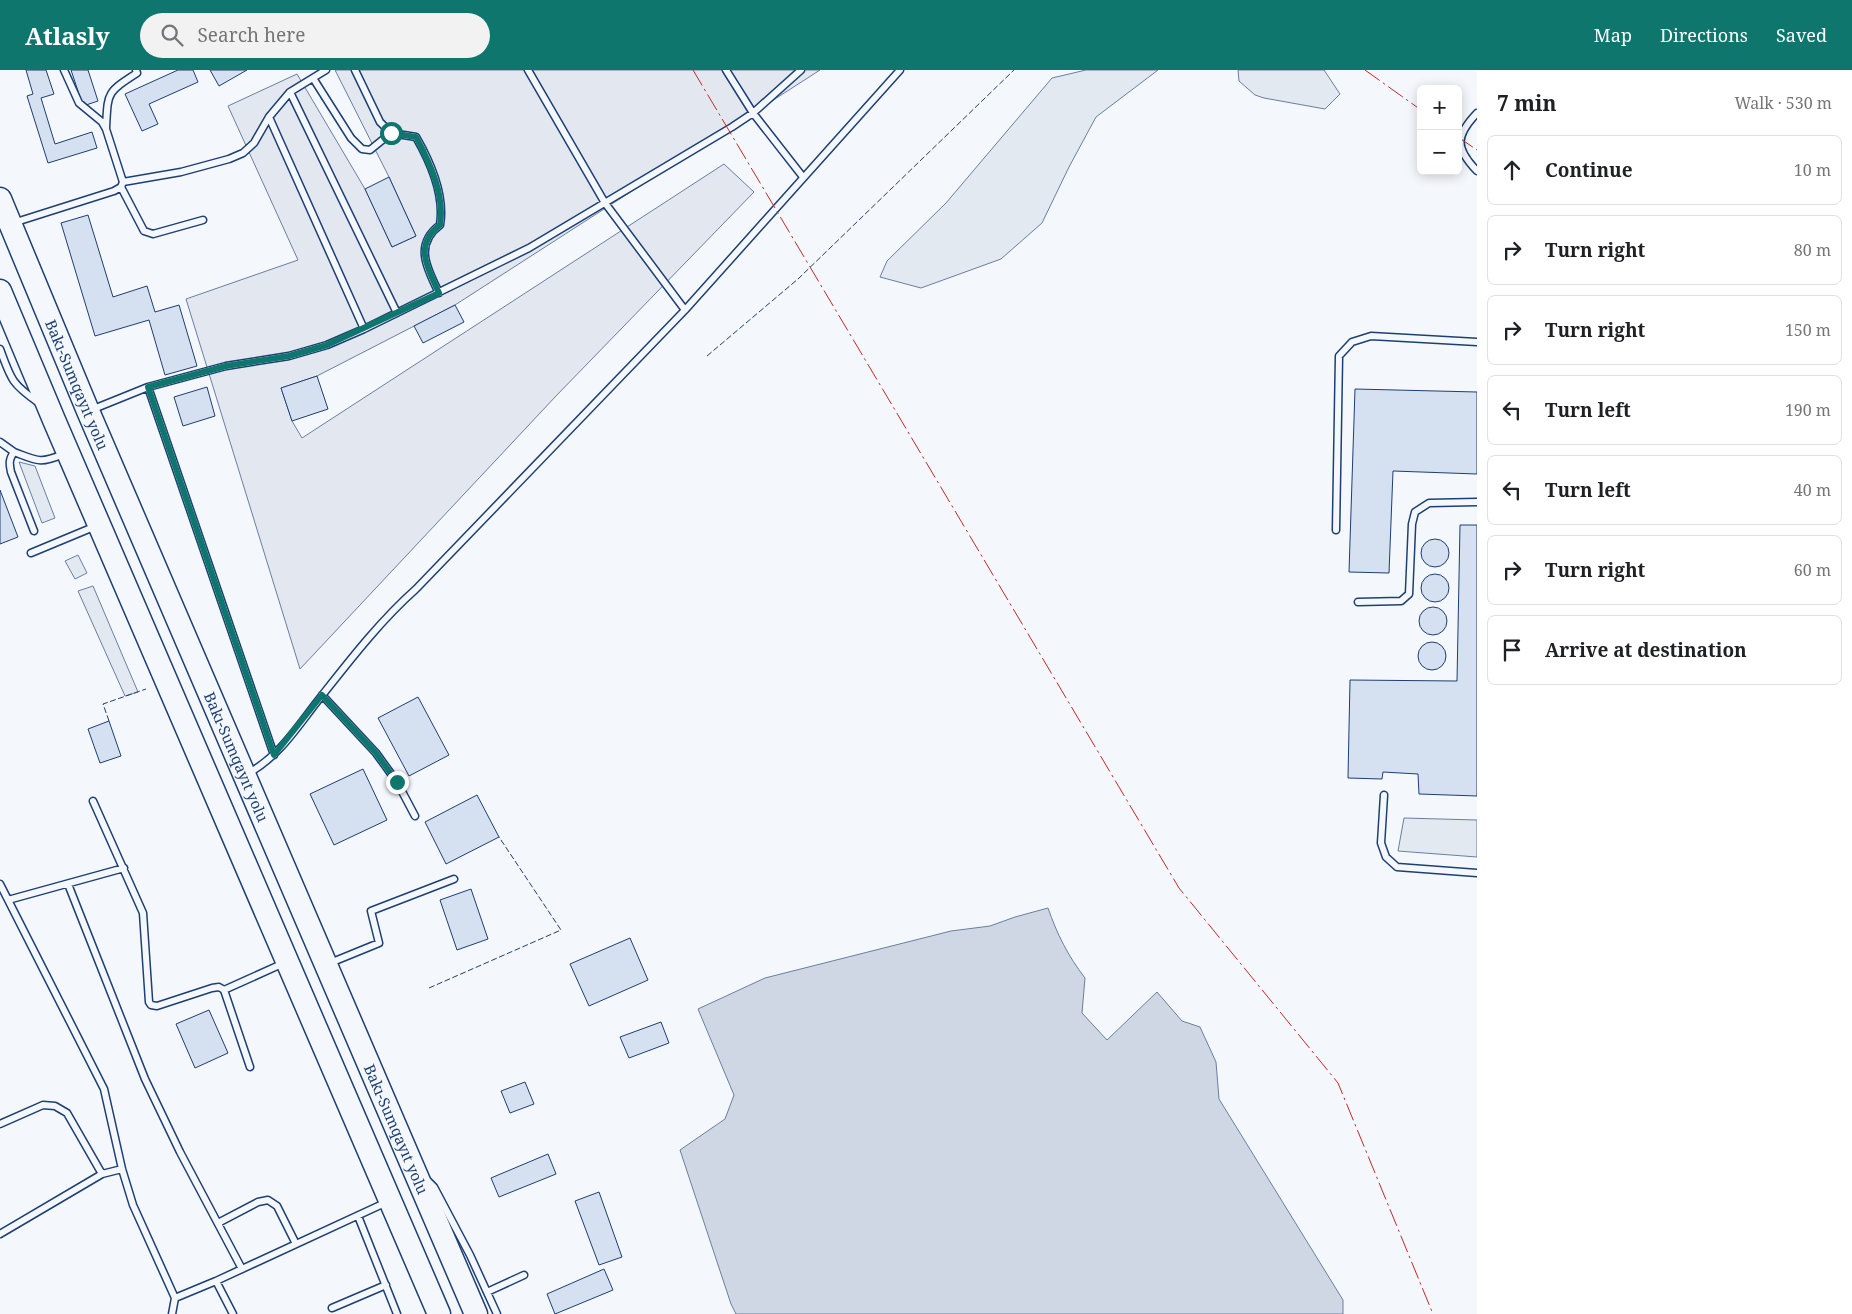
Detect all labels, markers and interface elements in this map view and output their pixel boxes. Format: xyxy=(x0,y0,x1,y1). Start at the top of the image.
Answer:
search box xyxy=(140,13,490,58)
text: Atlasly xyxy=(25,19,110,52)
icon: search xyxy=(158,21,186,49)
text: Search here xyxy=(198,22,305,48)
text: Map xyxy=(1594,23,1632,47)
text: Directions xyxy=(1660,23,1748,47)
text: Saved xyxy=(1776,23,1827,47)
map controls xyxy=(1417,85,1462,175)
button: + xyxy=(1417,85,1462,130)
text: 7 min xyxy=(1497,89,1556,117)
text: Walk · 530 m xyxy=(1735,92,1832,114)
route start xyxy=(380,122,403,145)
button: − xyxy=(1417,130,1462,175)
icon: ahead xyxy=(1498,156,1526,184)
text: Continue xyxy=(1545,157,1633,183)
text: 10 m xyxy=(1794,159,1831,181)
icon: right xyxy=(1498,236,1526,264)
text: Turn right xyxy=(1545,237,1645,263)
text: 80 m xyxy=(1794,239,1831,261)
street label: Bakı-Sumqayıt yolu xyxy=(41,316,114,453)
icon: right xyxy=(1498,316,1526,344)
text: Turn right xyxy=(1545,317,1645,343)
text: 150 m xyxy=(1785,319,1831,341)
icon: left xyxy=(1498,396,1526,424)
text: Turn left xyxy=(1545,397,1631,423)
text: 190 m xyxy=(1785,399,1831,421)
icon: left xyxy=(1498,476,1526,504)
text: Turn left xyxy=(1545,477,1631,503)
text: 40 m xyxy=(1794,479,1831,501)
icon: right xyxy=(1498,556,1526,584)
text: Turn right xyxy=(1545,557,1645,583)
text: 60 m xyxy=(1794,559,1831,581)
icon: arrive xyxy=(1498,636,1526,664)
text: Arrive at destination xyxy=(1545,637,1747,663)
street label: Bakı-Sumqayıt yolu xyxy=(200,689,274,825)
route end xyxy=(386,771,409,794)
street label: Bakı-Sumqayıt yolu xyxy=(360,1061,433,1197)

